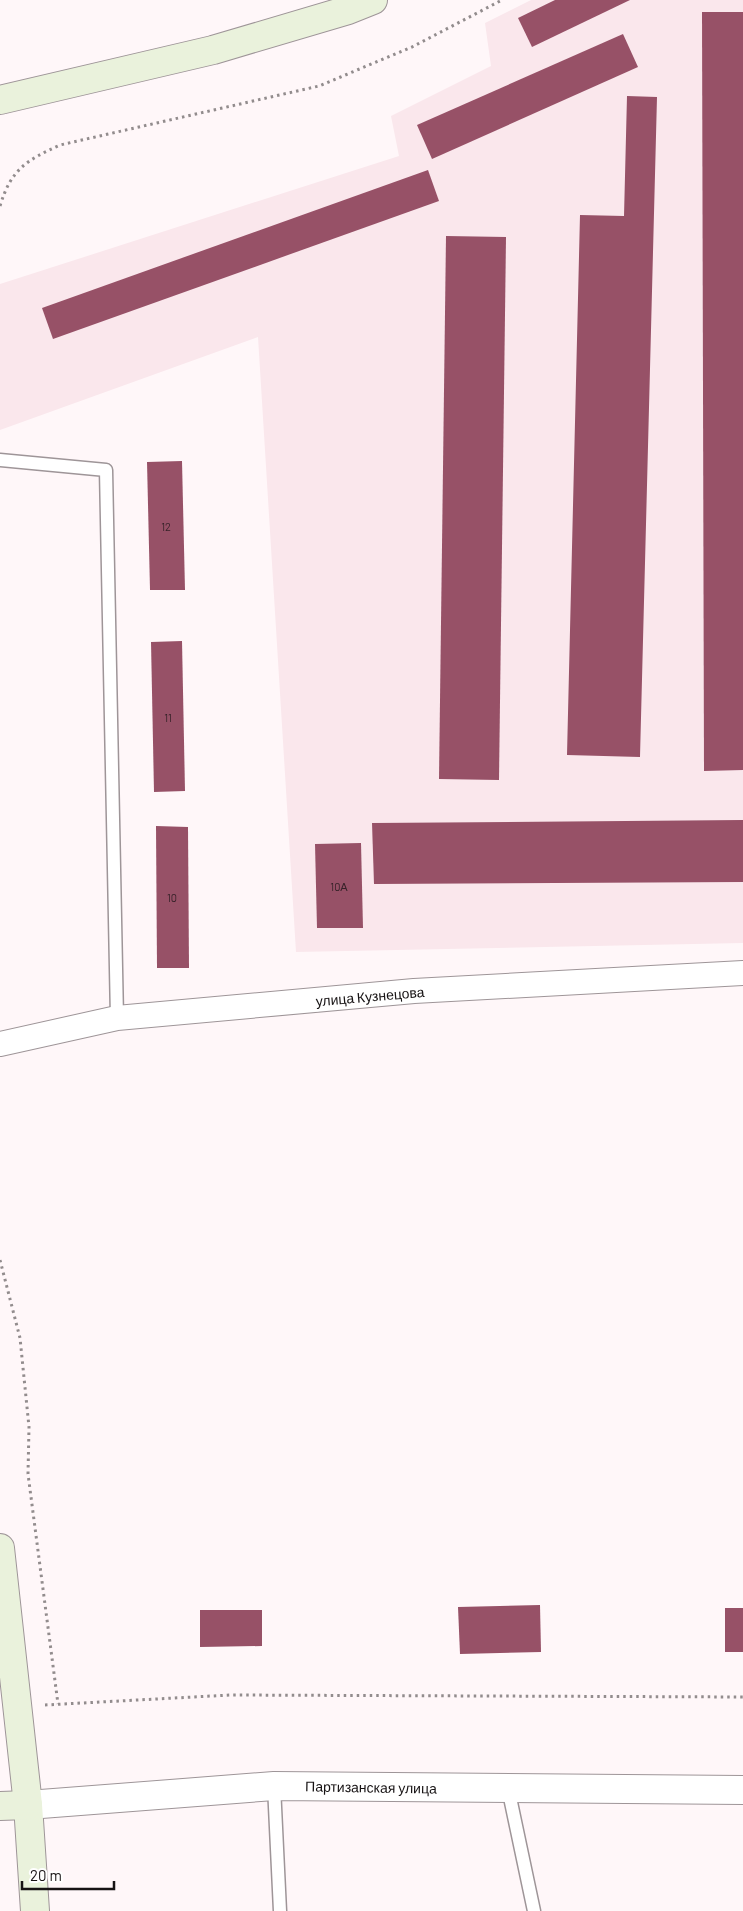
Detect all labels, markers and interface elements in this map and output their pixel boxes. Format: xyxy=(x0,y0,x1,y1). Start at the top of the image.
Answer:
house number: 12 xyxy=(161,520,171,533)
house number: 11 xyxy=(164,711,172,724)
house number: 10А xyxy=(330,880,348,893)
house number: 10 xyxy=(167,891,177,904)
street label: улица Кузнецова xyxy=(315,983,425,1009)
street label: Партизанская улица xyxy=(305,1777,437,1797)
scale bar xyxy=(22,1858,115,1890)
text: 20 m xyxy=(30,1866,62,1884)

